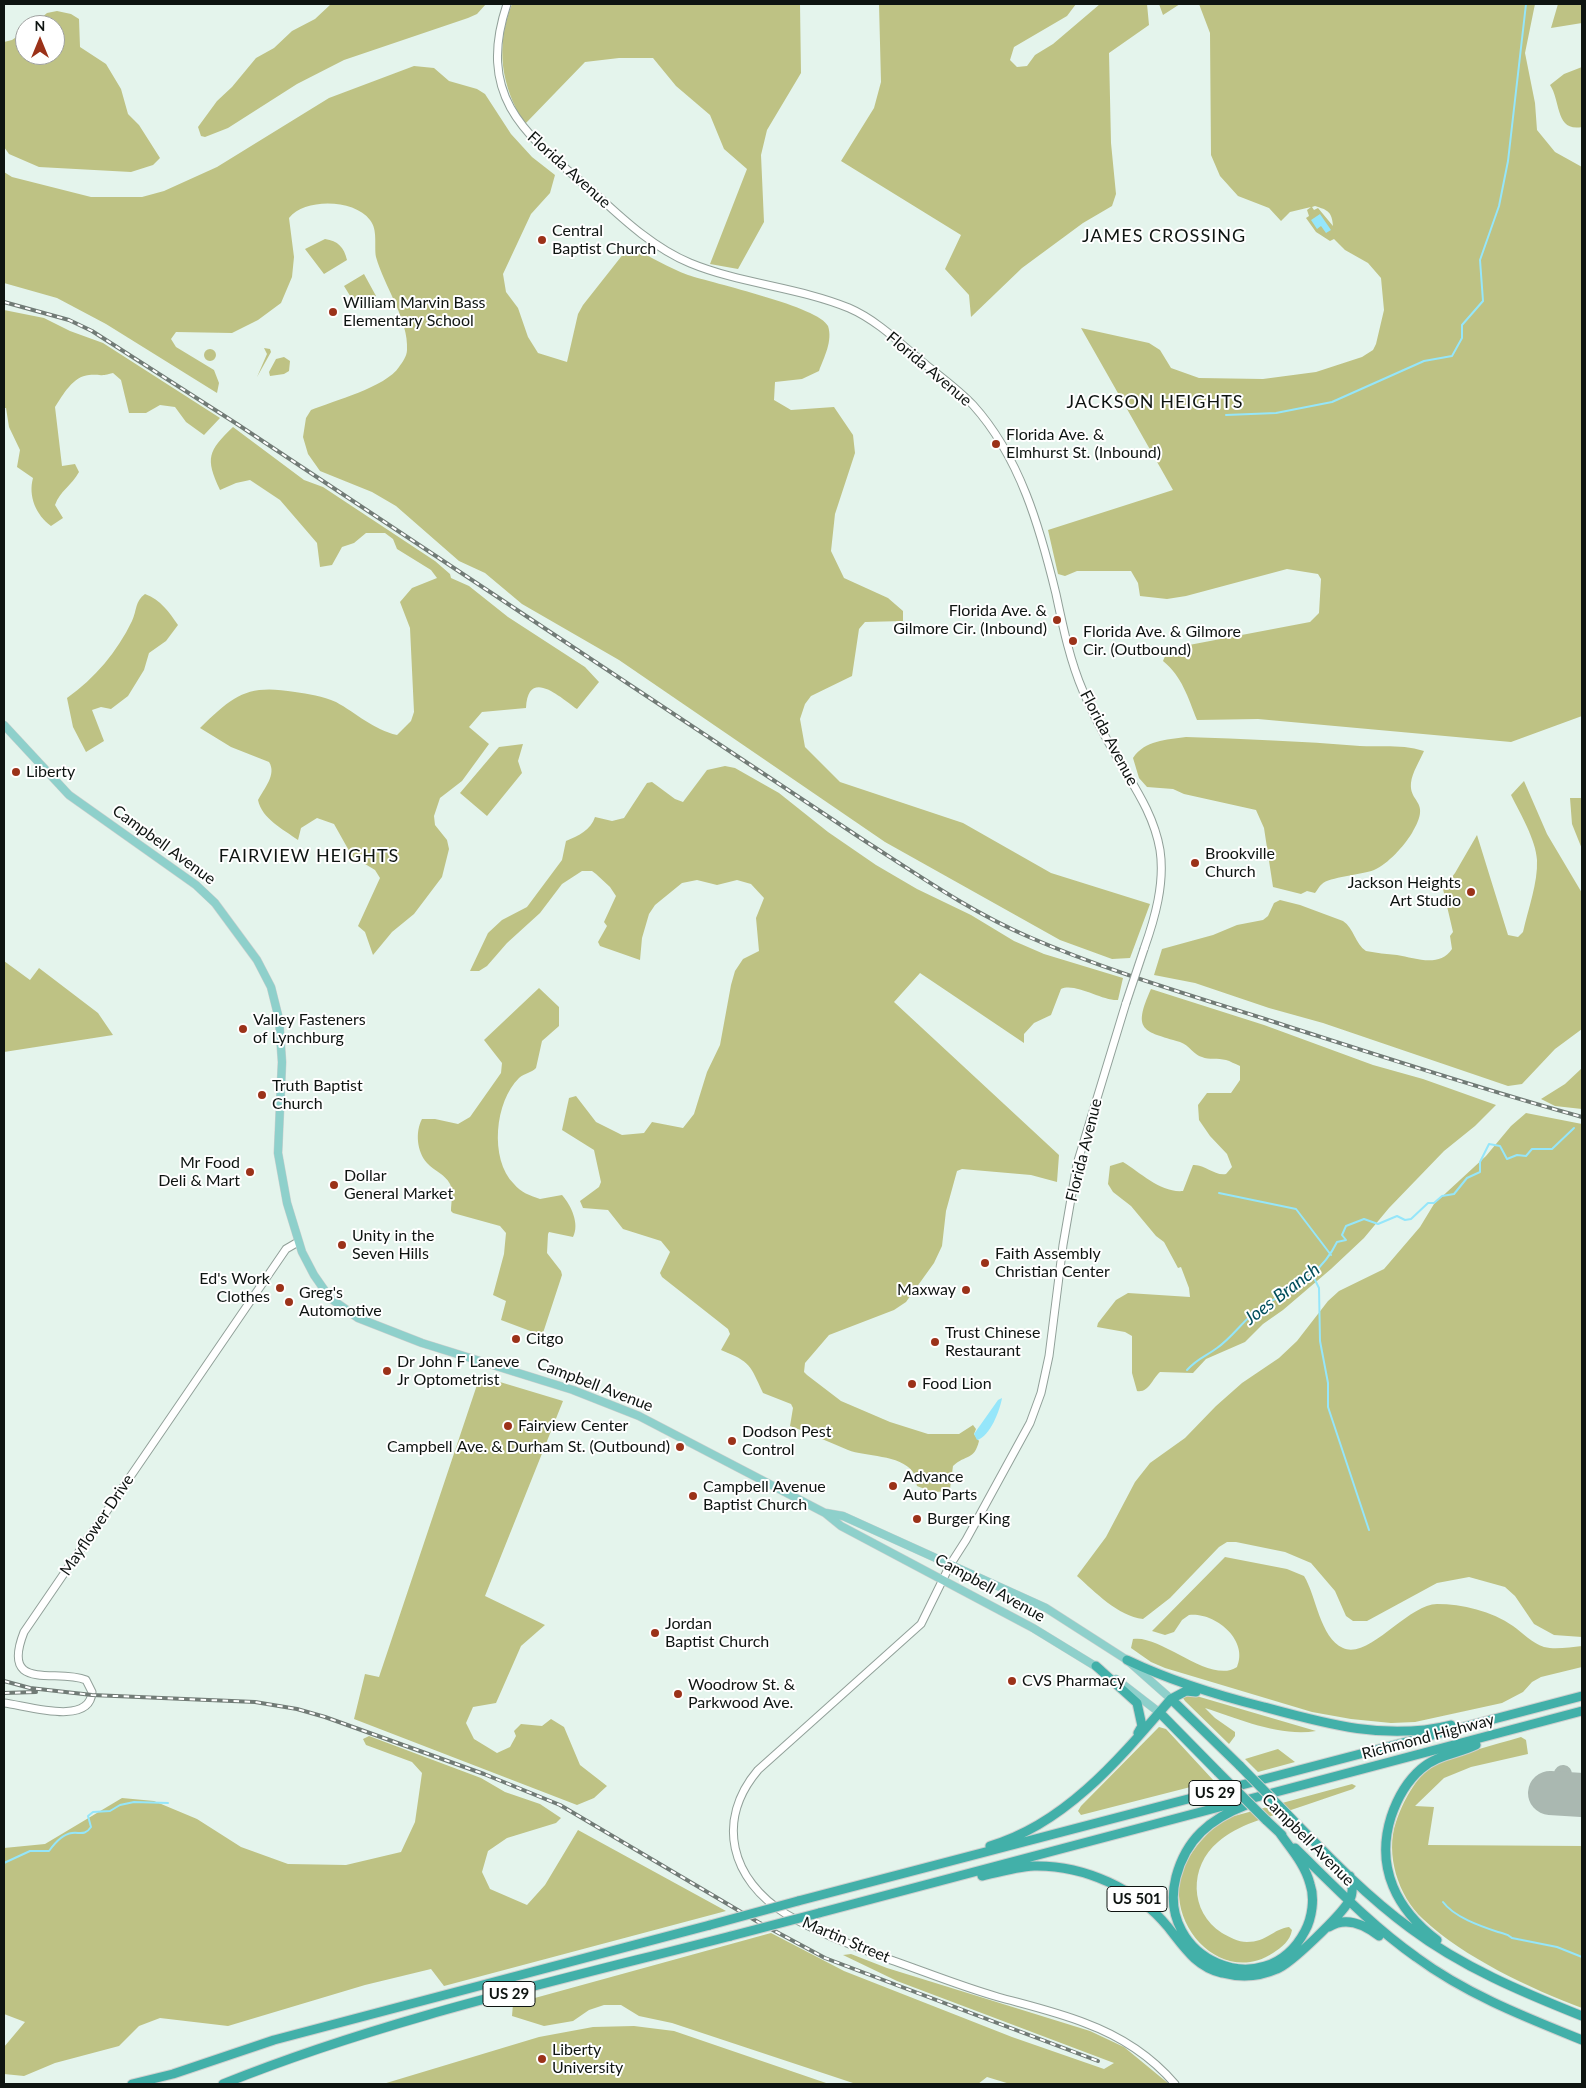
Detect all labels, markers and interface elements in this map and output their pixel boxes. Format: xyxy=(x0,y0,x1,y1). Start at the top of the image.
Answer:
north arrow xyxy=(15,15,65,65)
text: N xyxy=(35,17,45,34)
street label: Florida Avenue xyxy=(523,128,615,212)
place label: Central Baptist Church xyxy=(552,221,656,259)
district label: JAMES CROSSING xyxy=(1080,225,1248,247)
marker: Central Baptist Church xyxy=(536,234,548,246)
place label: William Marvin Bass Elementary School xyxy=(343,293,485,331)
marker: William Marvin Bass Elementary School xyxy=(327,306,339,318)
street label: Florida Avenue xyxy=(882,328,976,410)
district label: JACKSON HEIGHTS xyxy=(1065,391,1245,413)
place label: Florida Ave. & Elmhurst St. (Inbound) xyxy=(1006,425,1161,463)
marker: Florida Ave. & Elmhurst St. (Inbound) xyxy=(990,438,1002,450)
place label: Florida Ave. & Gilmore Cir. (Inbound) xyxy=(893,601,1047,639)
marker: Florida Ave. & Gilmore Cir. (Inbound) xyxy=(1051,614,1063,626)
place label: Florida Ave. & Gilmore Cir. (Outbound) xyxy=(1083,622,1241,660)
marker: Florida Ave. & Gilmore Cir. (Outbound) xyxy=(1067,635,1079,647)
street label: Florida Avenue xyxy=(1076,687,1142,789)
place label: Liberty xyxy=(26,762,75,782)
marker: Liberty xyxy=(10,766,22,778)
street label: Campbell Avenue xyxy=(109,801,219,889)
place label: Brookville Church xyxy=(1205,844,1275,882)
district label: FAIRVIEW HEIGHTS xyxy=(217,845,401,867)
marker: Brookville Church xyxy=(1189,857,1201,869)
place label: Jackson Heights Art Studio xyxy=(1348,873,1461,911)
marker: Jackson Heights Art Studio xyxy=(1465,886,1477,898)
place label: Valley Fasteners of Lynchburg xyxy=(253,1010,366,1048)
marker: Valley Fasteners of Lynchburg xyxy=(237,1023,249,1035)
place label: Truth Baptist Church xyxy=(272,1076,363,1114)
marker: Truth Baptist Church xyxy=(256,1089,268,1101)
street label: Florida Avenue xyxy=(1062,1097,1106,1203)
place label: Mr Food Deli & Mart xyxy=(158,1153,240,1191)
marker: Mr Food Deli & Mart xyxy=(244,1166,256,1178)
place label: Dollar General Market xyxy=(344,1166,453,1204)
marker: Dollar General Market xyxy=(328,1179,340,1191)
place label: Unity in the Seven Hills xyxy=(352,1226,434,1264)
marker: Unity in the Seven Hills xyxy=(336,1239,348,1251)
place label: Faith Assembly Christian Center xyxy=(995,1244,1110,1282)
marker: Faith Assembly Christian Center xyxy=(979,1257,991,1269)
water label: Joes Branch xyxy=(1240,1259,1324,1329)
place label: Ed's Work Clothes xyxy=(199,1269,270,1307)
place label: Maxway xyxy=(897,1280,956,1300)
marker: Ed's Work Clothes xyxy=(274,1282,286,1294)
place label: Greg's Automotive xyxy=(299,1283,382,1321)
marker: Maxway xyxy=(960,1284,972,1296)
marker: Greg's Automotive xyxy=(283,1296,295,1308)
place label: Trust Chinese Restaurant xyxy=(945,1323,1040,1361)
place label: Citgo xyxy=(526,1329,564,1349)
marker: Citgo xyxy=(510,1333,522,1345)
marker: Trust Chinese Restaurant xyxy=(929,1336,941,1348)
place label: Dr John F Laneve Jr Optometrist xyxy=(397,1352,519,1390)
street label: Campbell Avenue xyxy=(534,1354,656,1416)
marker: Dr John F Laneve Jr Optometrist xyxy=(381,1365,393,1377)
place label: Food Lion xyxy=(922,1374,992,1394)
marker: Food Lion xyxy=(906,1378,918,1390)
place label: Fairview Center xyxy=(518,1416,628,1436)
marker: Fairview Center xyxy=(502,1420,514,1432)
place label: Dodson Pest Control xyxy=(742,1422,831,1460)
marker: Dodson Pest Control xyxy=(726,1435,738,1447)
place label: Campbell Ave. & Durham St. (Outbound) xyxy=(387,1437,670,1457)
marker: Campbell Ave. & Durham St. (Outbound) xyxy=(674,1441,686,1453)
place label: Advance Auto Parts xyxy=(903,1467,977,1505)
street label: Mayflower Drive xyxy=(56,1471,138,1579)
place label: Campbell Avenue Baptist Church xyxy=(703,1477,826,1515)
marker: Advance Auto Parts xyxy=(887,1480,899,1492)
marker: Campbell Avenue Baptist Church xyxy=(687,1490,699,1502)
place label: Burger King xyxy=(927,1509,1010,1529)
marker: Burger King xyxy=(911,1513,923,1525)
street label: Campbell Avenue xyxy=(932,1550,1048,1626)
place label: Jordan Baptist Church xyxy=(665,1614,769,1652)
marker: Jordan Baptist Church xyxy=(649,1627,661,1639)
place label: CVS Pharmacy xyxy=(1022,1671,1125,1691)
place label: Woodrow St. & Parkwood Ave. xyxy=(688,1675,795,1713)
marker: CVS Pharmacy xyxy=(1006,1675,1018,1687)
marker: Woodrow St. & Parkwood Ave. xyxy=(672,1688,684,1700)
street label: Richmond Highway xyxy=(1360,1710,1496,1764)
road number: US 29 xyxy=(1189,1780,1241,1806)
street label: Campbell Avenue xyxy=(1258,1790,1358,1890)
road number: US 501 xyxy=(1107,1886,1167,1912)
street label: Martin Street xyxy=(799,1913,893,1967)
road number: US 29 xyxy=(483,1982,535,2006)
place label: Liberty University xyxy=(552,2040,623,2078)
marker: Liberty University xyxy=(536,2053,548,2065)

